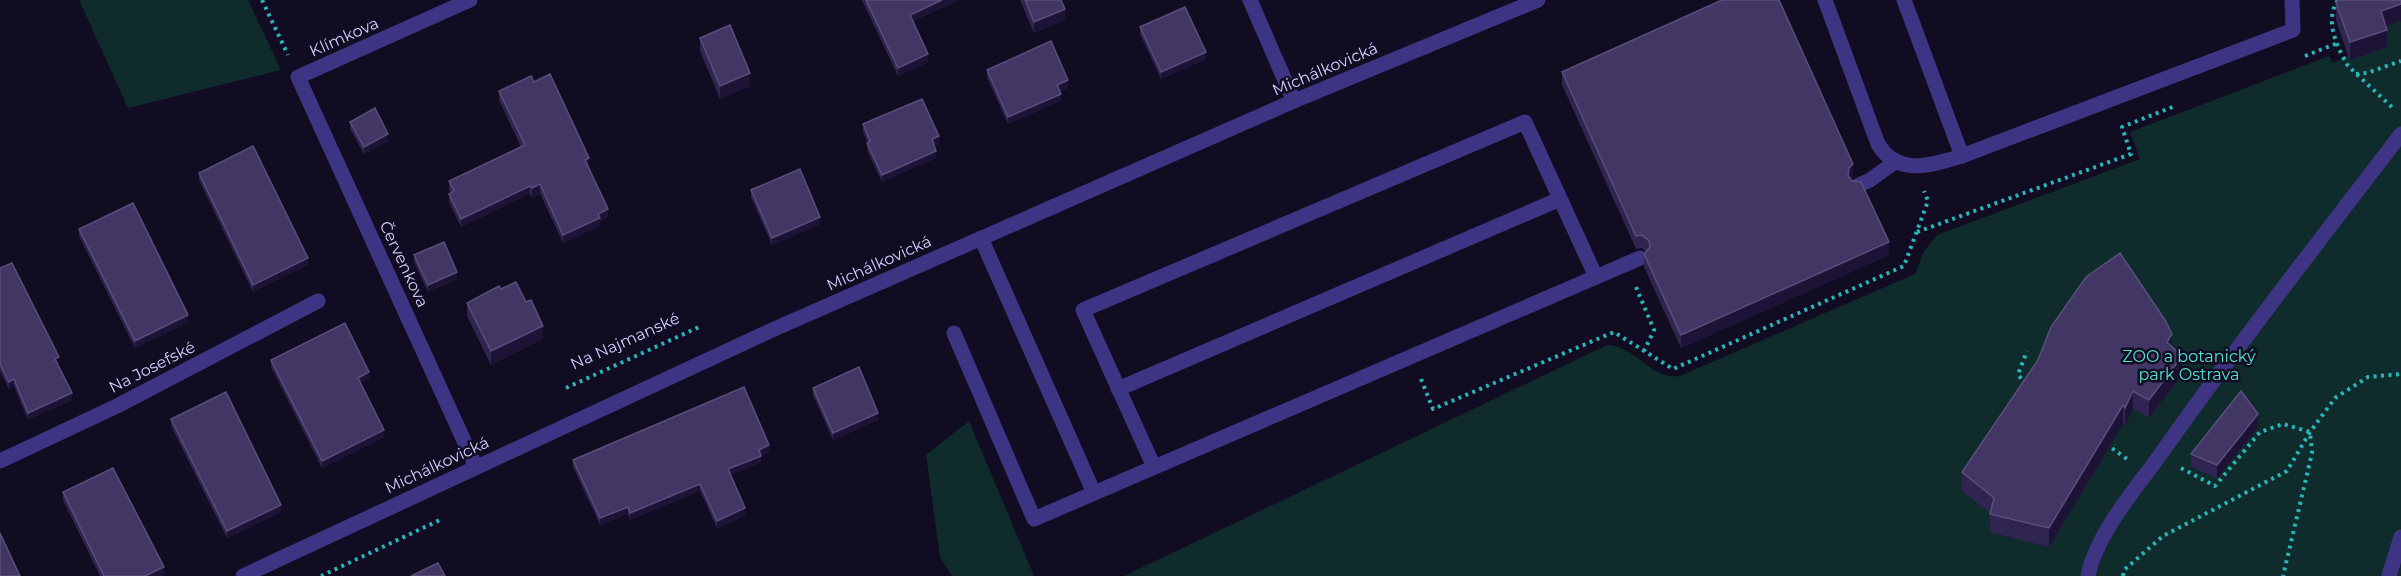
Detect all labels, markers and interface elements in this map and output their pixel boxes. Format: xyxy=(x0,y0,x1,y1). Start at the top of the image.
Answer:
street label: Klímkova xyxy=(306,13,382,61)
street label: Michálkovická xyxy=(1269,38,1381,100)
street label: Červenkova xyxy=(376,218,432,310)
street label: Michálkovická xyxy=(824,231,934,295)
street label: Na Najmanské xyxy=(568,308,682,374)
street label: Na Josefské xyxy=(106,337,198,397)
park label: ZOO a botanický park Ostrava xyxy=(2122,347,2256,384)
street label: Michálkovická xyxy=(382,433,492,497)

